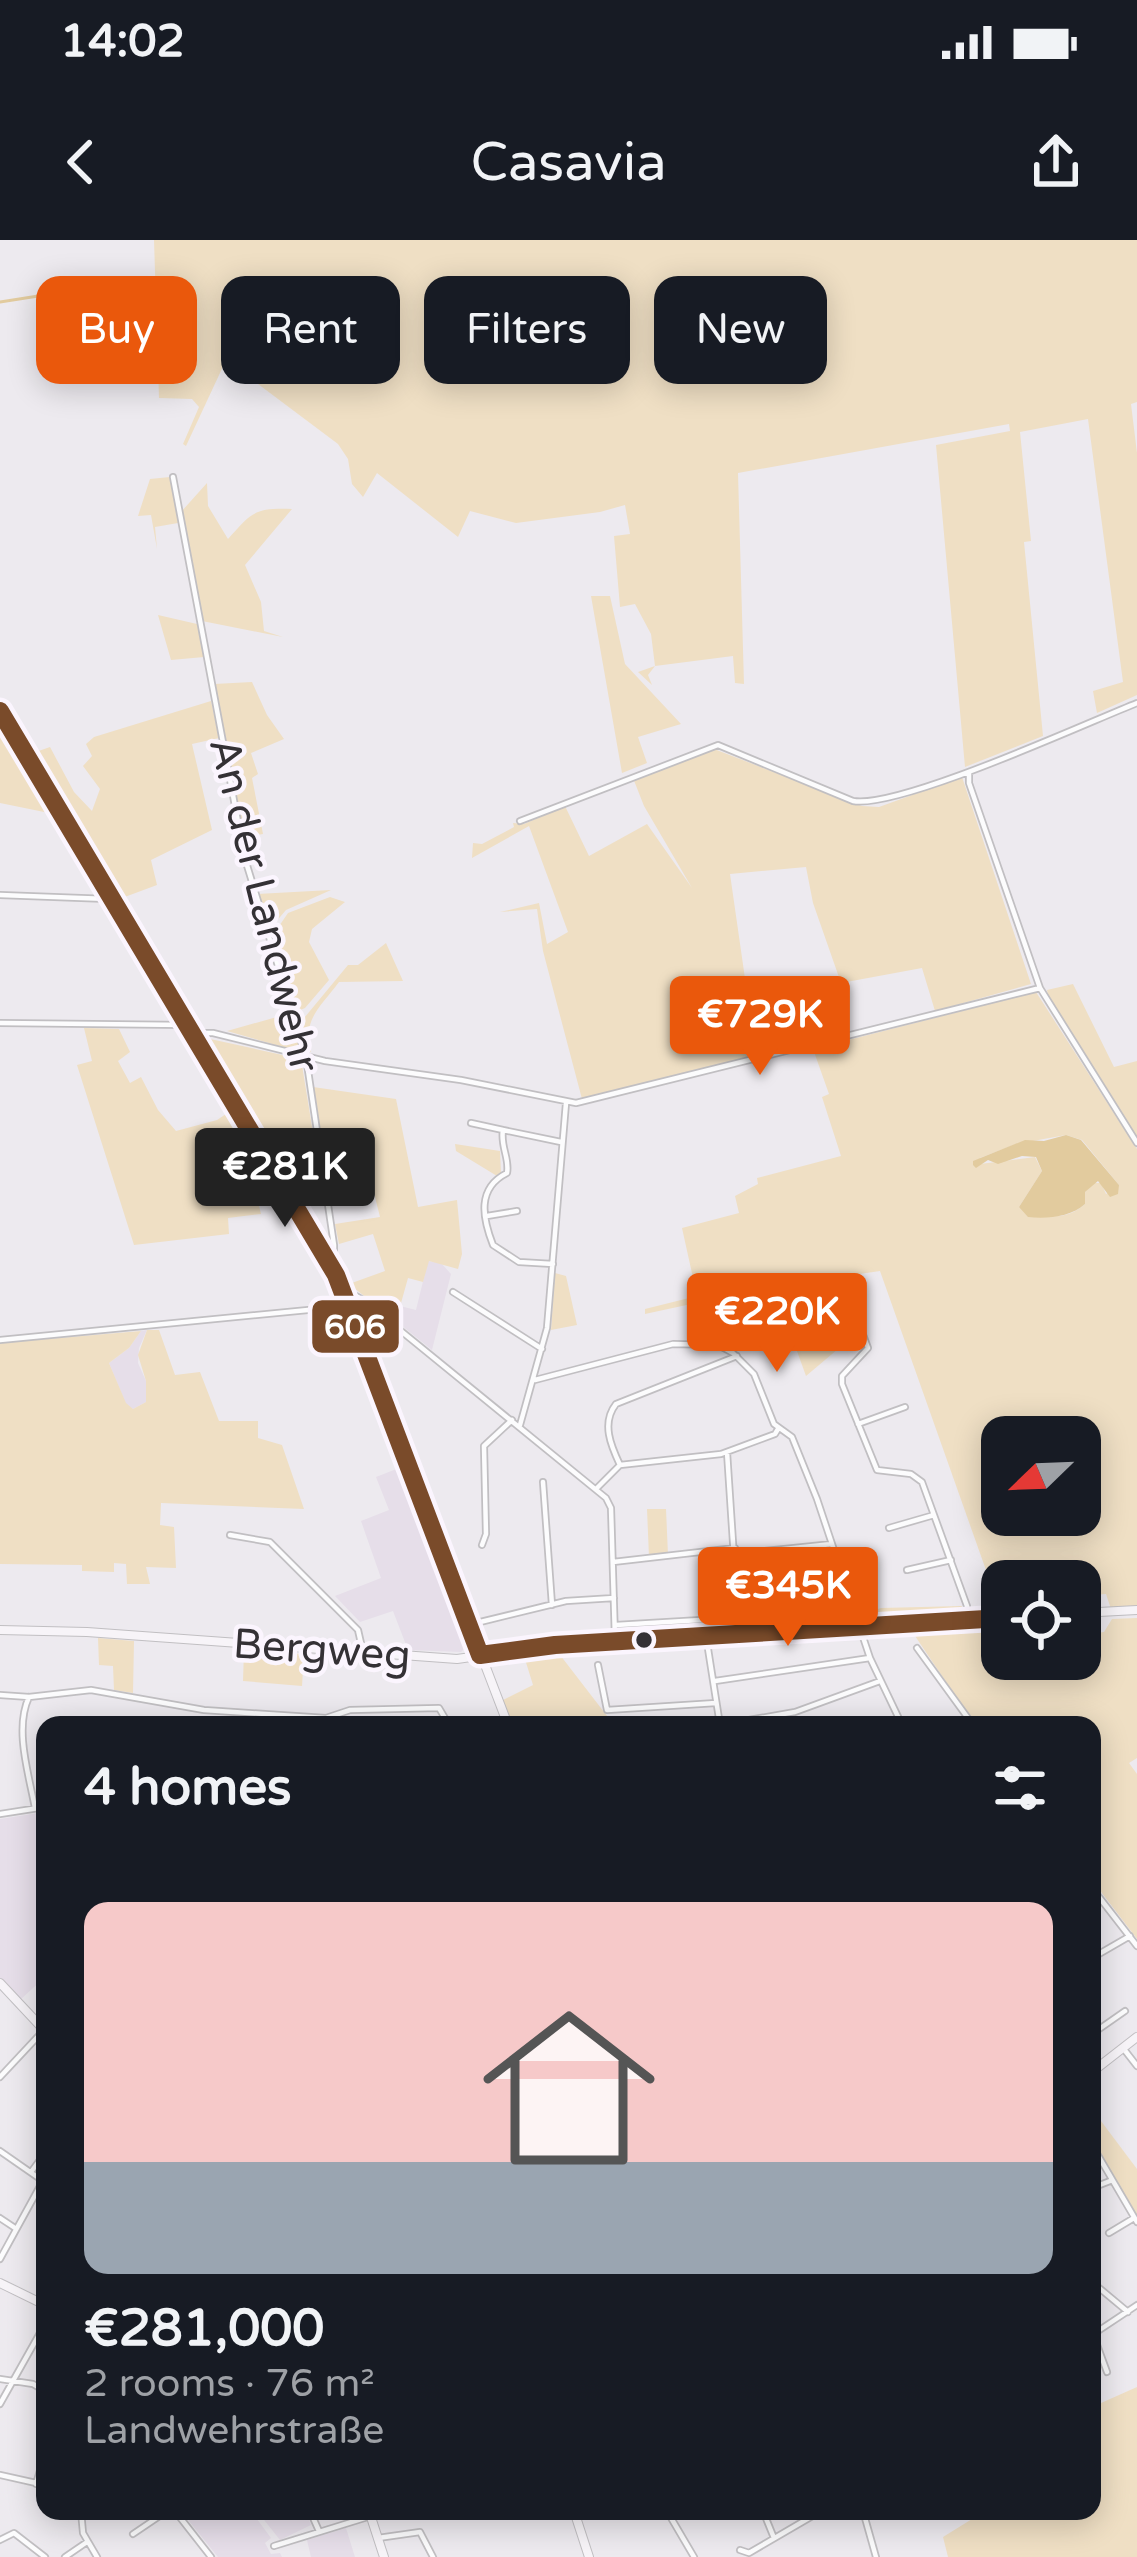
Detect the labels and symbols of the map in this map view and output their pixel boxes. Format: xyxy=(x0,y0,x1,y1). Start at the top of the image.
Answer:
street label: An der Landwehr xyxy=(198,732,330,1078)
pin: €729K xyxy=(676,976,844,1078)
pin: €281K xyxy=(201,1128,369,1230)
pin: €220K xyxy=(693,1273,861,1375)
line badge: 606 xyxy=(310,1298,401,1355)
text: 606 xyxy=(324,1308,386,1347)
north arrow xyxy=(981,1416,1101,1536)
pin: €345K xyxy=(704,1547,872,1649)
street label: Bergweg xyxy=(232,1618,412,1682)
unlabelled marker xyxy=(633,1629,655,1651)

